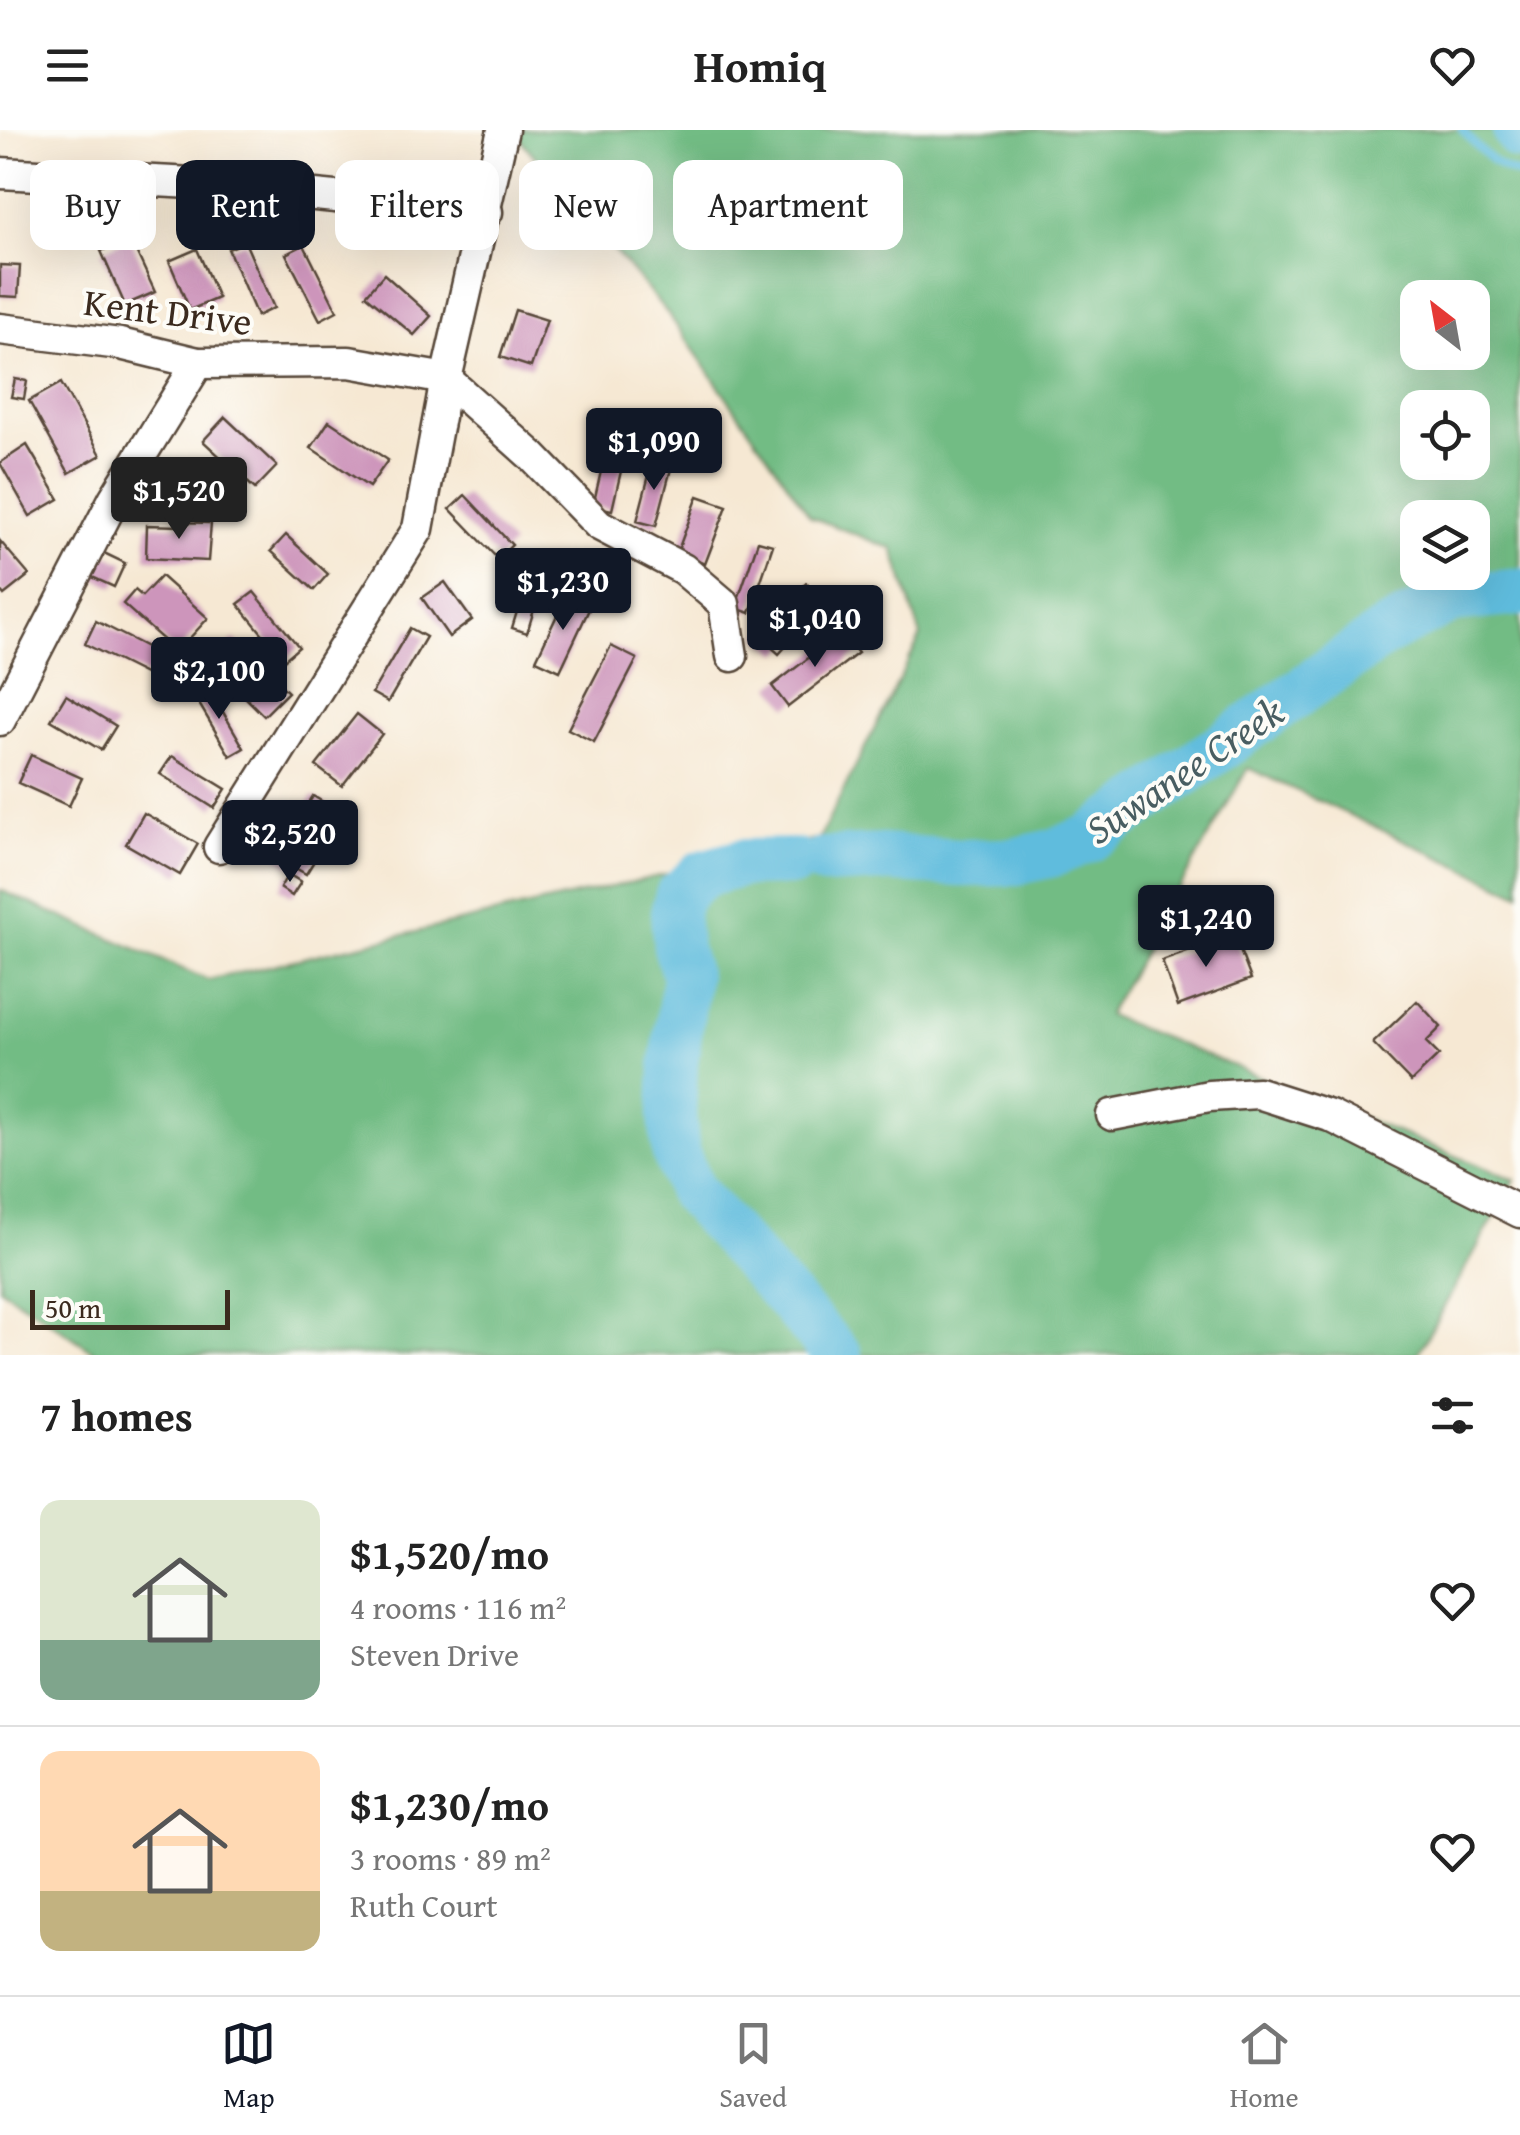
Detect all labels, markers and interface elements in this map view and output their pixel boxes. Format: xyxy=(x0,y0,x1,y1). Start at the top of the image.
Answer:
text: Homiq xyxy=(694,33,826,98)
icon: menu xyxy=(40,38,95,93)
icon: heart xyxy=(1425,38,1480,93)
chip: Buy xyxy=(30,160,156,250)
chip: Rent xyxy=(176,160,315,250)
chip: Filters xyxy=(335,160,499,250)
chip: New xyxy=(519,160,653,250)
chip: Apartment xyxy=(673,160,903,250)
street label: Kent Drive xyxy=(81,273,255,349)
north arrow xyxy=(1400,280,1490,370)
map controls xyxy=(1400,280,1490,590)
button: locate xyxy=(1400,390,1490,480)
pin: $1,090 xyxy=(573,408,735,493)
text: $1,090 xyxy=(608,417,700,464)
pin: $1,520 xyxy=(98,457,260,542)
text: $1,520 xyxy=(133,466,225,513)
button: layers xyxy=(1400,500,1490,590)
pin: $1,230 xyxy=(482,548,644,633)
text: $1,230 xyxy=(517,557,609,604)
pin: $1,040 xyxy=(734,585,896,670)
text: $1,040 xyxy=(769,594,861,641)
pin: $2,100 xyxy=(138,637,300,722)
text: $2,100 xyxy=(173,646,265,693)
water label: Suwanee Creek xyxy=(1073,682,1295,858)
pin: $2,520 xyxy=(209,800,371,885)
text: $2,520 xyxy=(244,809,336,856)
pin: $1,240 xyxy=(1125,885,1287,970)
text: $1,240 xyxy=(1160,894,1252,941)
scale bar xyxy=(30,1285,230,1330)
text: 50 m xyxy=(45,1287,101,1328)
text: 7 homes xyxy=(40,1385,193,1446)
icon: filters xyxy=(1425,1388,1480,1443)
text: $1,520/mo xyxy=(350,1523,549,1584)
icon: home xyxy=(120,1540,240,1660)
icon: heart xyxy=(1425,1573,1480,1628)
text: 4 rooms · 116 m² xyxy=(350,1584,566,1631)
text: Steven Drive xyxy=(350,1631,519,1678)
text: $1,230/mo xyxy=(350,1774,549,1835)
icon: home xyxy=(120,1791,240,1911)
icon: heart xyxy=(1425,1824,1480,1879)
text: 3 rooms · 89 m² xyxy=(350,1835,551,1882)
text: Ruth Court xyxy=(350,1882,498,1929)
tab: Map xyxy=(221,2016,276,2117)
tab: Saved xyxy=(719,2016,787,2117)
tab: Home xyxy=(1230,2016,1299,2117)

